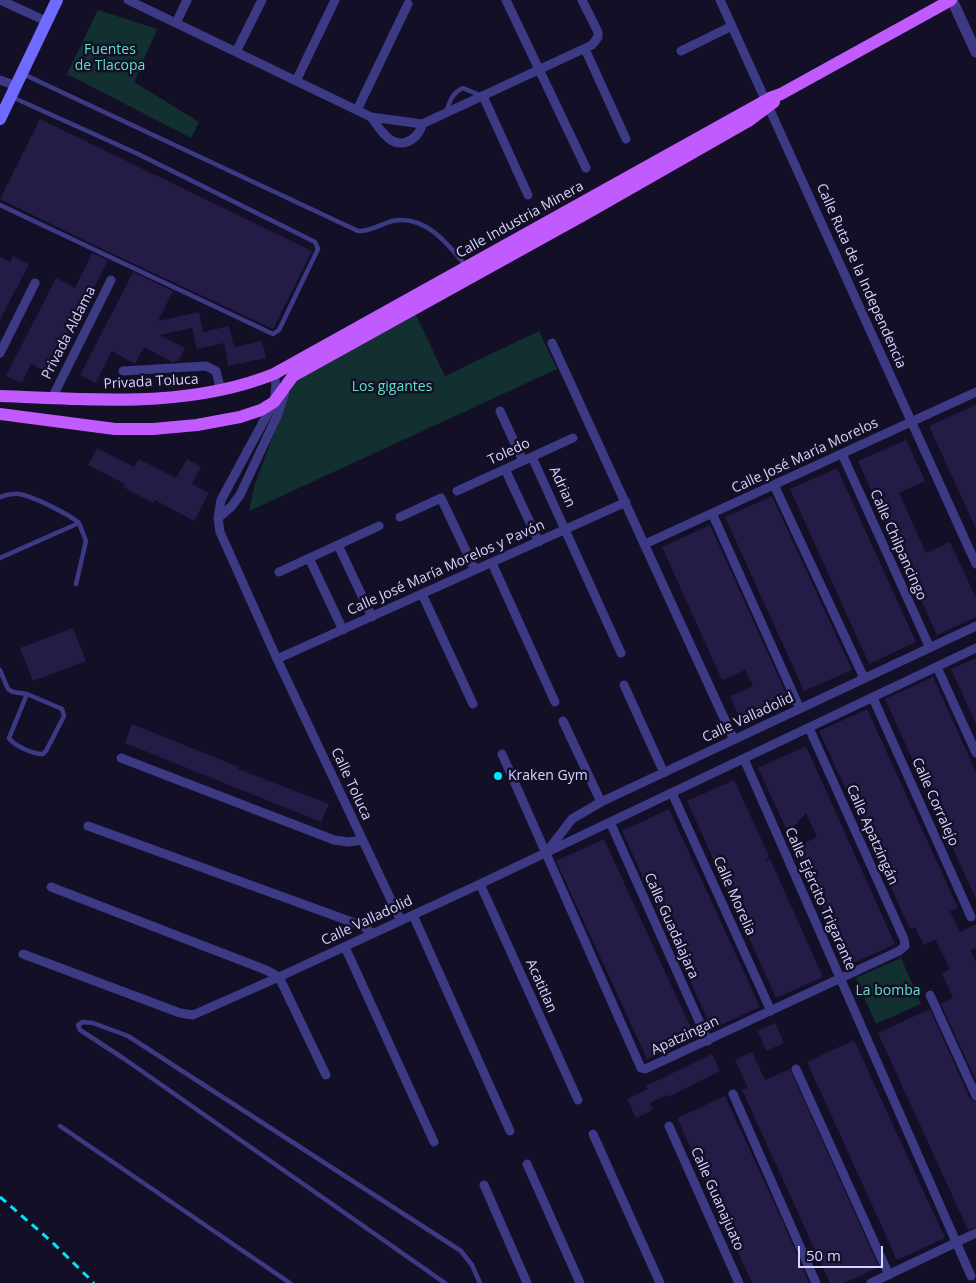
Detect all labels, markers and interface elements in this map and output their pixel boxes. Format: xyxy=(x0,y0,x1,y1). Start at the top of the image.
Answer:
park label: Fuentes de Tlacopa xyxy=(75,42,145,74)
street label: Calle Industria Minera xyxy=(453,178,587,262)
street label: Calle Ruta de la Independencia xyxy=(812,181,910,371)
street label: Privada Aldama xyxy=(38,284,100,382)
street label: Privada Toluca xyxy=(103,371,199,393)
park label: Los gigantes xyxy=(352,379,432,395)
street label: Calle José María Morelos xyxy=(729,415,881,497)
street label: Toledo xyxy=(485,435,533,469)
street label: Adrian xyxy=(545,464,579,510)
street label: Calle Chilpancingo xyxy=(866,487,930,603)
street label: Calle José María Morelos y Pavón xyxy=(345,517,547,619)
street label: Calle Valladolid xyxy=(700,690,796,746)
street label: Calle Toluca xyxy=(327,745,375,823)
street label: Calle Corralejo xyxy=(908,755,962,849)
place label: Kraken Gym xyxy=(508,768,588,784)
marker: Kraken Gym xyxy=(492,770,504,782)
street label: Calle Apatzingán xyxy=(842,782,902,888)
street label: Calle Ejército Trigarante xyxy=(781,825,859,973)
street label: Calle Morelia xyxy=(709,854,759,938)
street label: Calle Guadalajara xyxy=(640,870,702,982)
street label: Calle Valladolid xyxy=(319,893,415,949)
street label: Acatitlan xyxy=(522,957,560,1015)
park label: La bomba xyxy=(855,983,921,999)
street label: Apatzingan xyxy=(648,1013,722,1059)
street label: Calle Guanajuato xyxy=(687,1145,747,1253)
scale bar xyxy=(801,1236,886,1268)
text: 50 m xyxy=(806,1245,841,1265)

